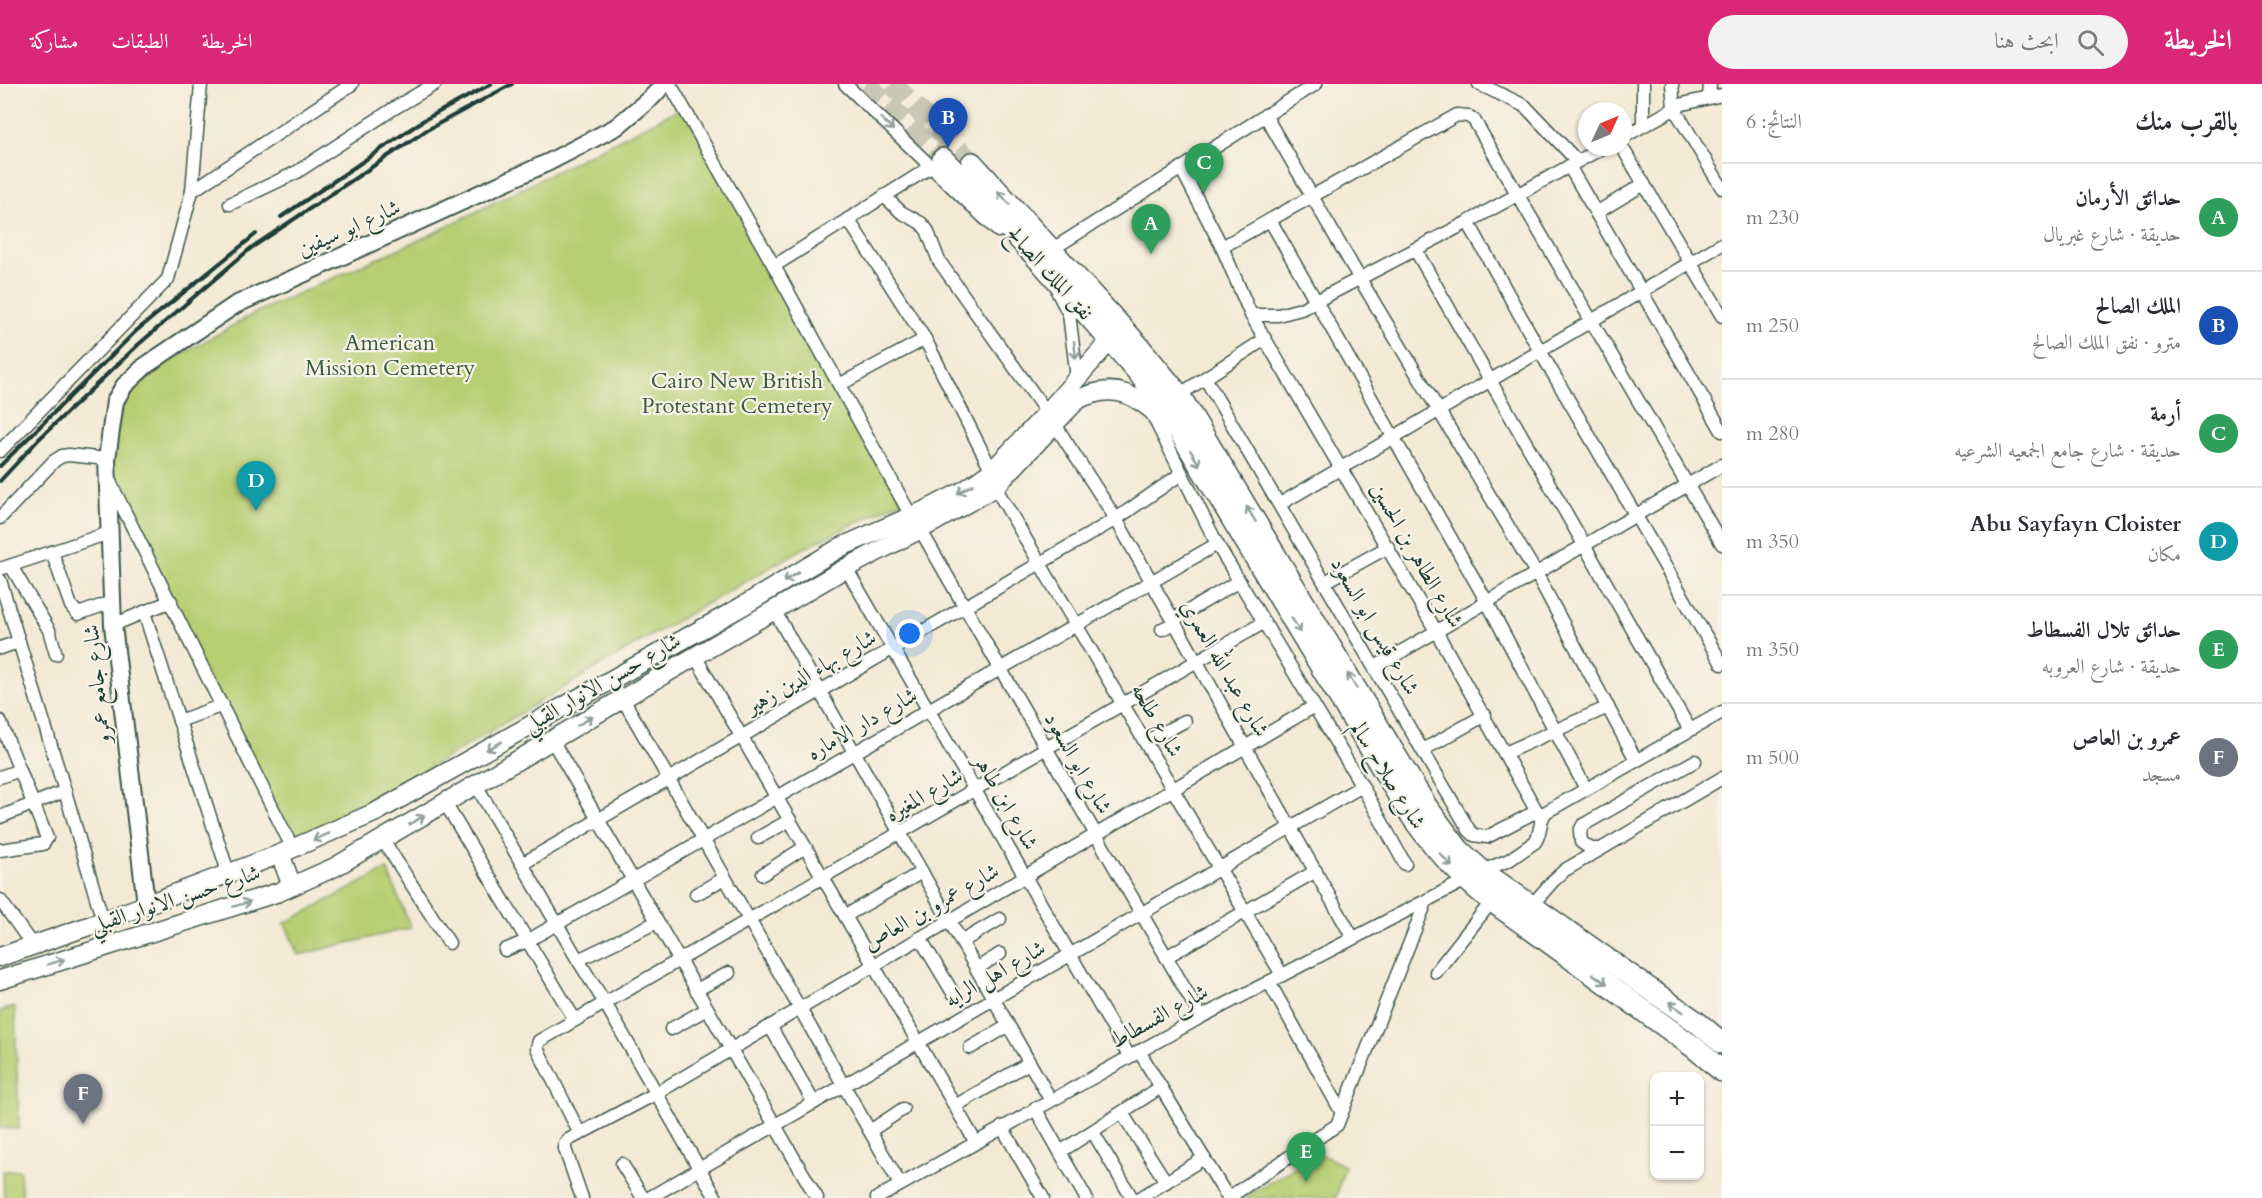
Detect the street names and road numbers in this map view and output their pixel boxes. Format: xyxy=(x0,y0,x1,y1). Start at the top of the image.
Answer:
street label: شارع ابو سيفين xyxy=(293,192,406,267)
street label: نفق الملك الصالح xyxy=(997,219,1100,329)
street label: شارع الطاهر بن الحسين xyxy=(1361,477,1471,635)
street label: شارع قيس ابو السعود xyxy=(1321,551,1427,702)
street label: شارع عبد الله العمري xyxy=(1171,592,1279,744)
street label: شارع جامع عمرو xyxy=(76,623,122,747)
street label: شارع بهاء الدين زهير xyxy=(739,623,883,725)
street label: شارع حسن الانوار القبلي xyxy=(518,626,689,746)
street label: شارع طلحه xyxy=(1121,677,1190,764)
street label: شارع دار الاماره xyxy=(801,680,924,770)
street label: شارع ابو السعود xyxy=(1034,706,1119,821)
street label: شارع صلاح سالم xyxy=(1339,715,1433,837)
street label: شارع ابن طاهر xyxy=(963,747,1046,857)
street label: شارع المغيره xyxy=(880,761,970,832)
street label: شارع عمرو بن العاص xyxy=(857,856,1006,961)
street label: شارع حسن الانوار القبلي xyxy=(86,857,266,946)
street label: شارع اهل الرايه xyxy=(939,933,1053,1018)
street label: شارع الفسطاط xyxy=(1104,977,1215,1058)

